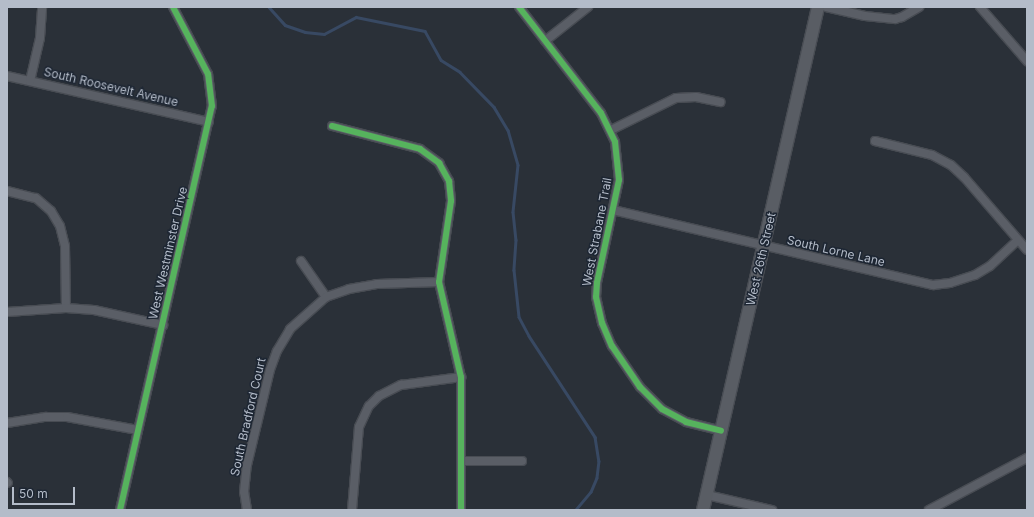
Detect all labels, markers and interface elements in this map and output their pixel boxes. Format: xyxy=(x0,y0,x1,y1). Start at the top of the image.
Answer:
street label: South Roosevelt Avenue xyxy=(42,65,180,109)
street label: West Strabane Trail xyxy=(579,176,615,288)
street label: West Westminster Drive xyxy=(146,185,190,321)
street label: West 26th Street xyxy=(743,211,779,307)
street label: South Lorne Lane xyxy=(786,233,886,269)
street label: South Bradford Court xyxy=(227,357,269,477)
scale bar xyxy=(14,479,77,505)
text: 50 m xyxy=(19,486,48,501)

